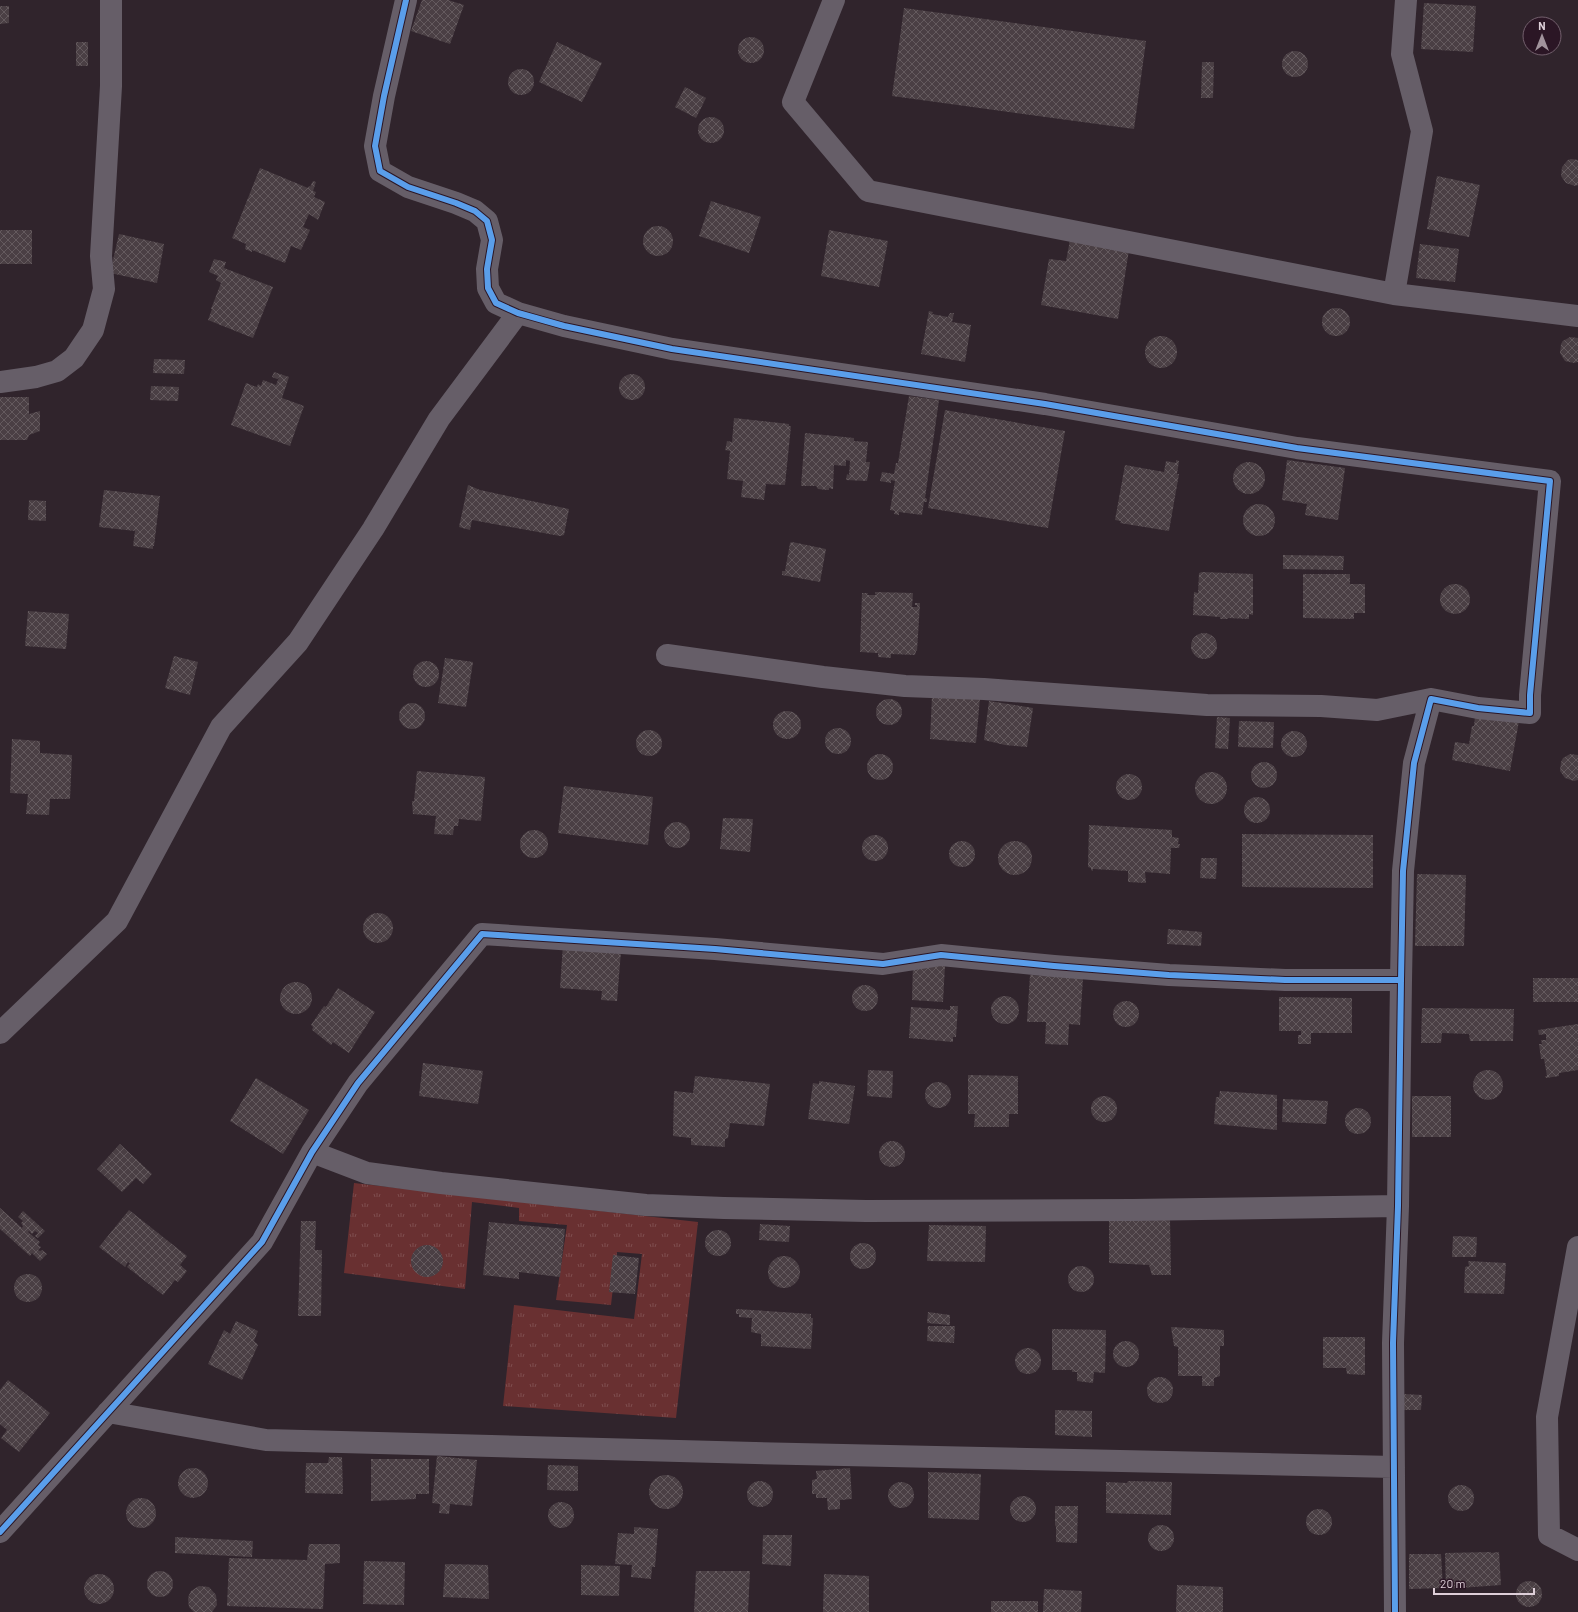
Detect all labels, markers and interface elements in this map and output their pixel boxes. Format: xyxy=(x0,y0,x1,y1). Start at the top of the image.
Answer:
north arrow xyxy=(1522,16,1562,56)
text: N xyxy=(1538,19,1546,32)
scale bar xyxy=(1434,1570,1534,1596)
text: 20 m xyxy=(1440,1576,1466,1590)

